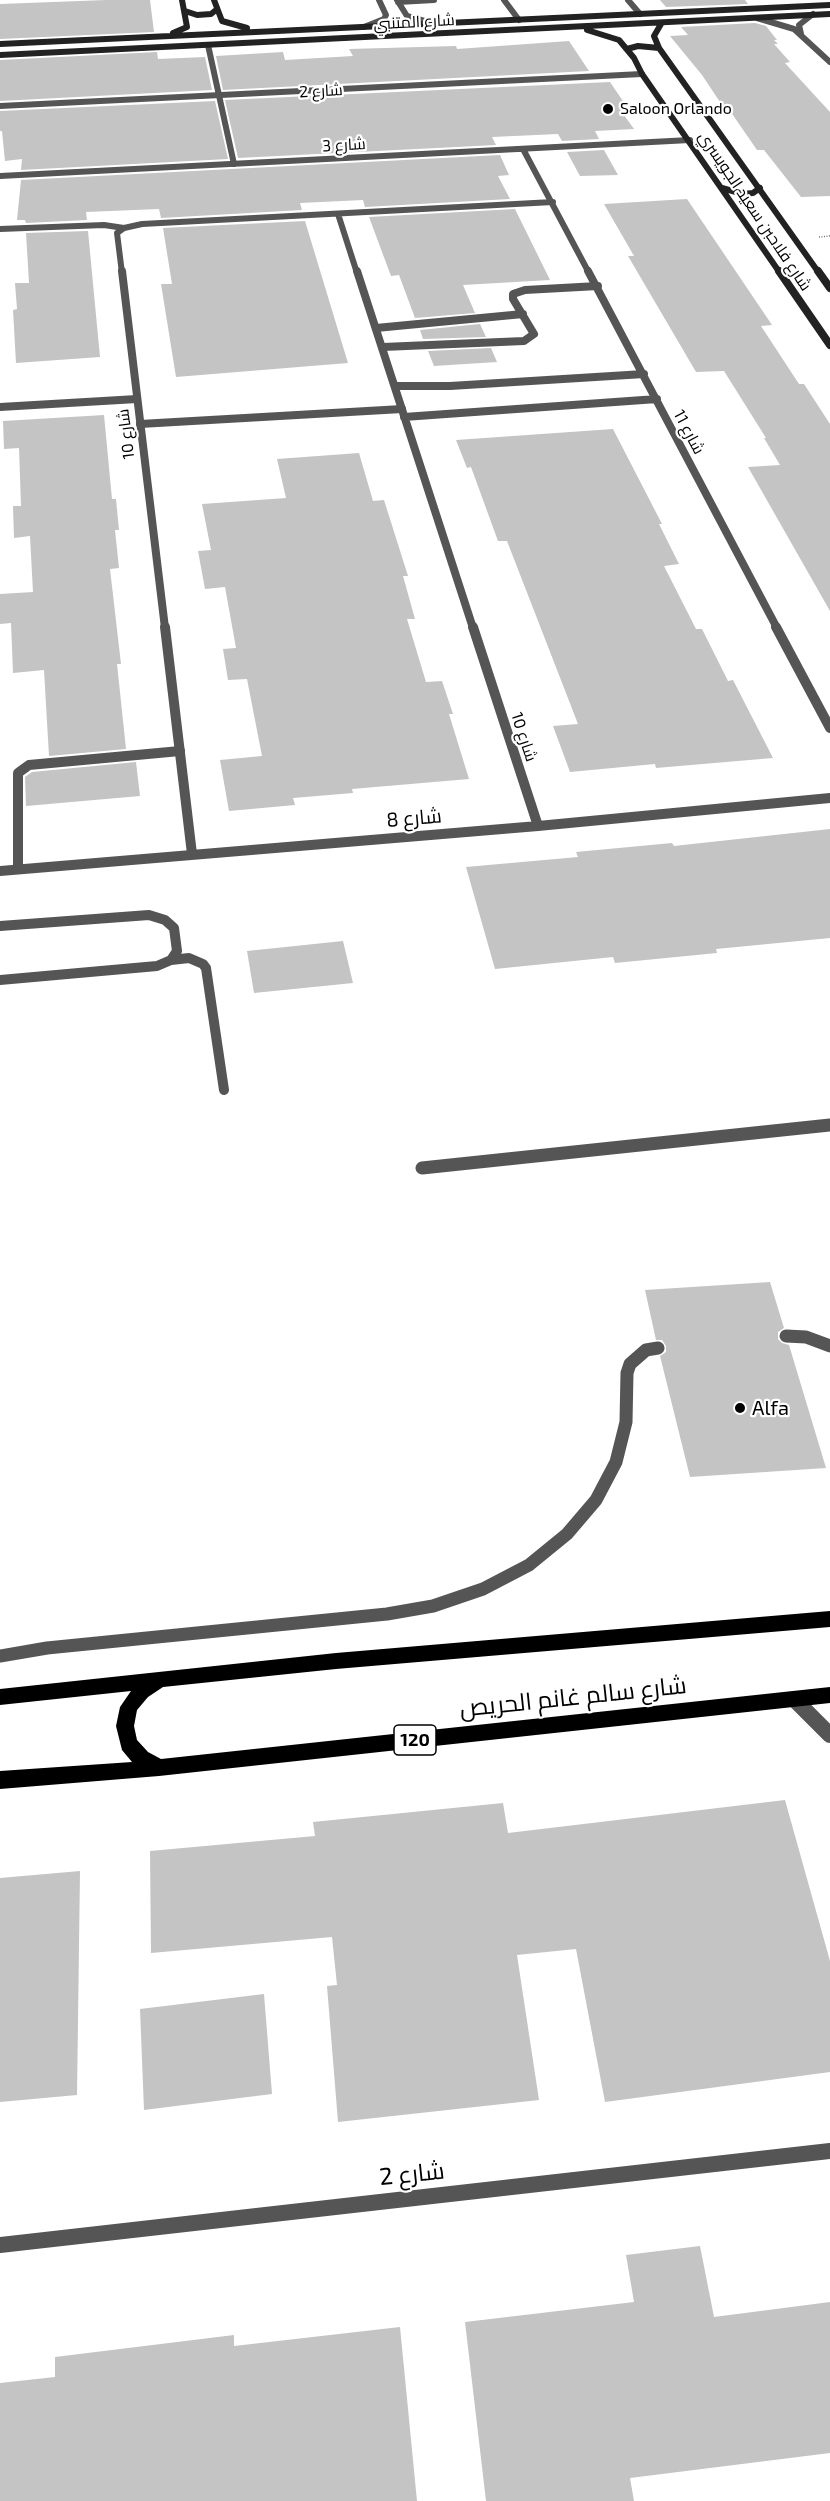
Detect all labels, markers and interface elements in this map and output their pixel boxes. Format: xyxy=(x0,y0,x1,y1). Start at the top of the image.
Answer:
street label: شارع المتنبي xyxy=(373,10,455,34)
street label: شارع 2 xyxy=(299,80,343,102)
place label: Saloon Orlando xyxy=(620,99,732,119)
marker: Saloon Orlando xyxy=(601,102,615,116)
street label: شارع فلاحبن سعيد الجويسري xyxy=(694,128,816,294)
street label: شارع 3 xyxy=(322,134,366,156)
street label: شارع 11 xyxy=(669,407,709,457)
street label: شارع 10 xyxy=(113,408,139,460)
street label: شارع 10 xyxy=(507,710,541,764)
street label: شارع 8 xyxy=(385,804,443,832)
place label: Alfa xyxy=(752,1396,789,1420)
marker: Alfa xyxy=(733,1401,747,1415)
street label: شارع سالم غانم الحريص xyxy=(458,1671,688,1723)
road number: 120 xyxy=(394,1725,436,1755)
street label: شارع 2 xyxy=(378,2156,446,2192)

